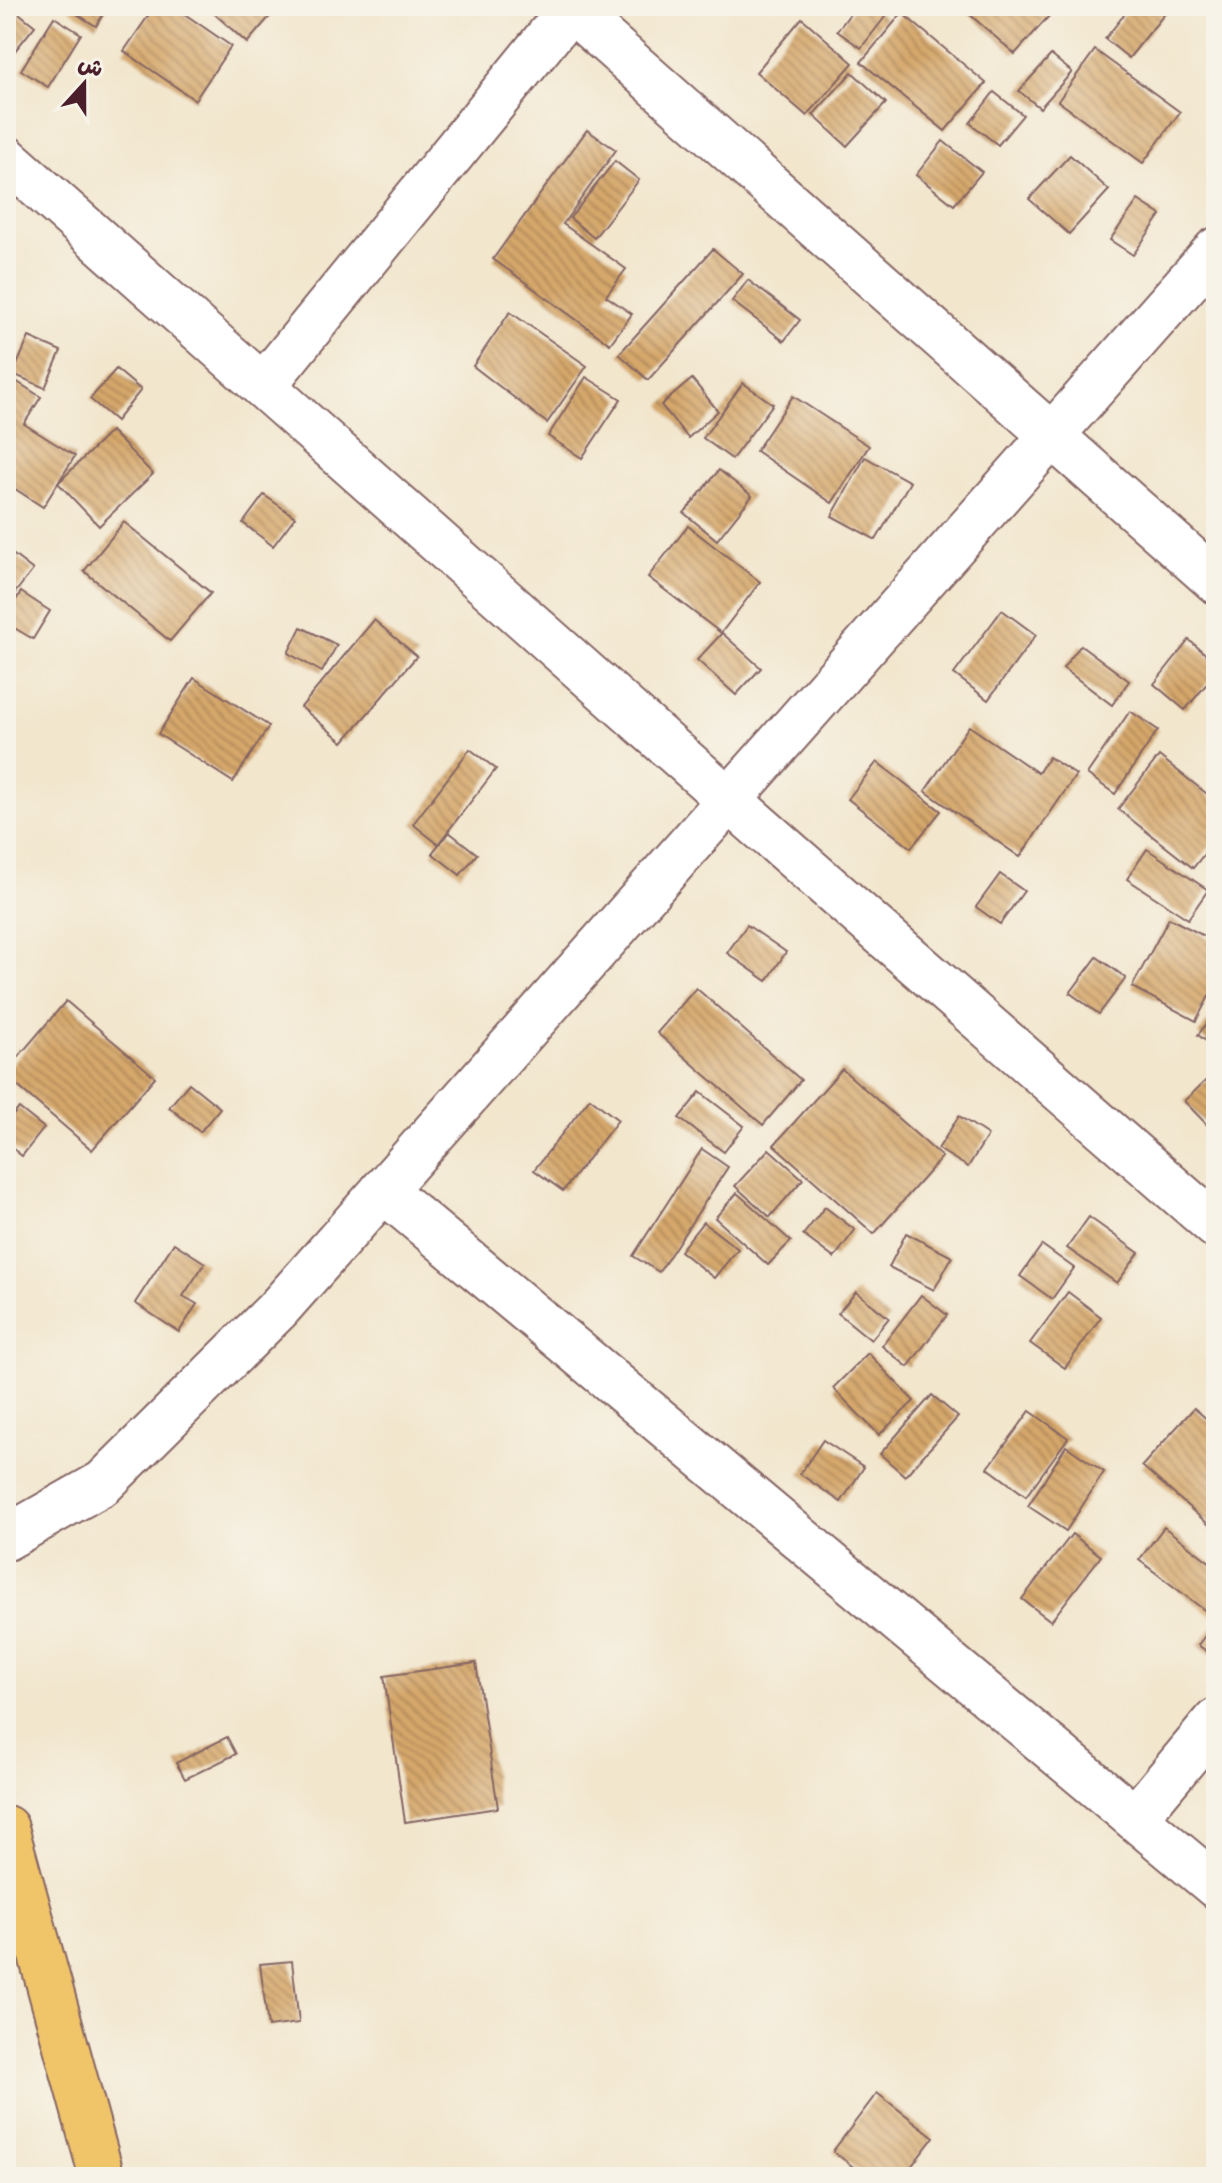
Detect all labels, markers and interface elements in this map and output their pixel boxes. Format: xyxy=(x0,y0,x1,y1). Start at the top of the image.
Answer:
north arrow xyxy=(44,44,124,124)
text: ش xyxy=(74,50,107,85)

